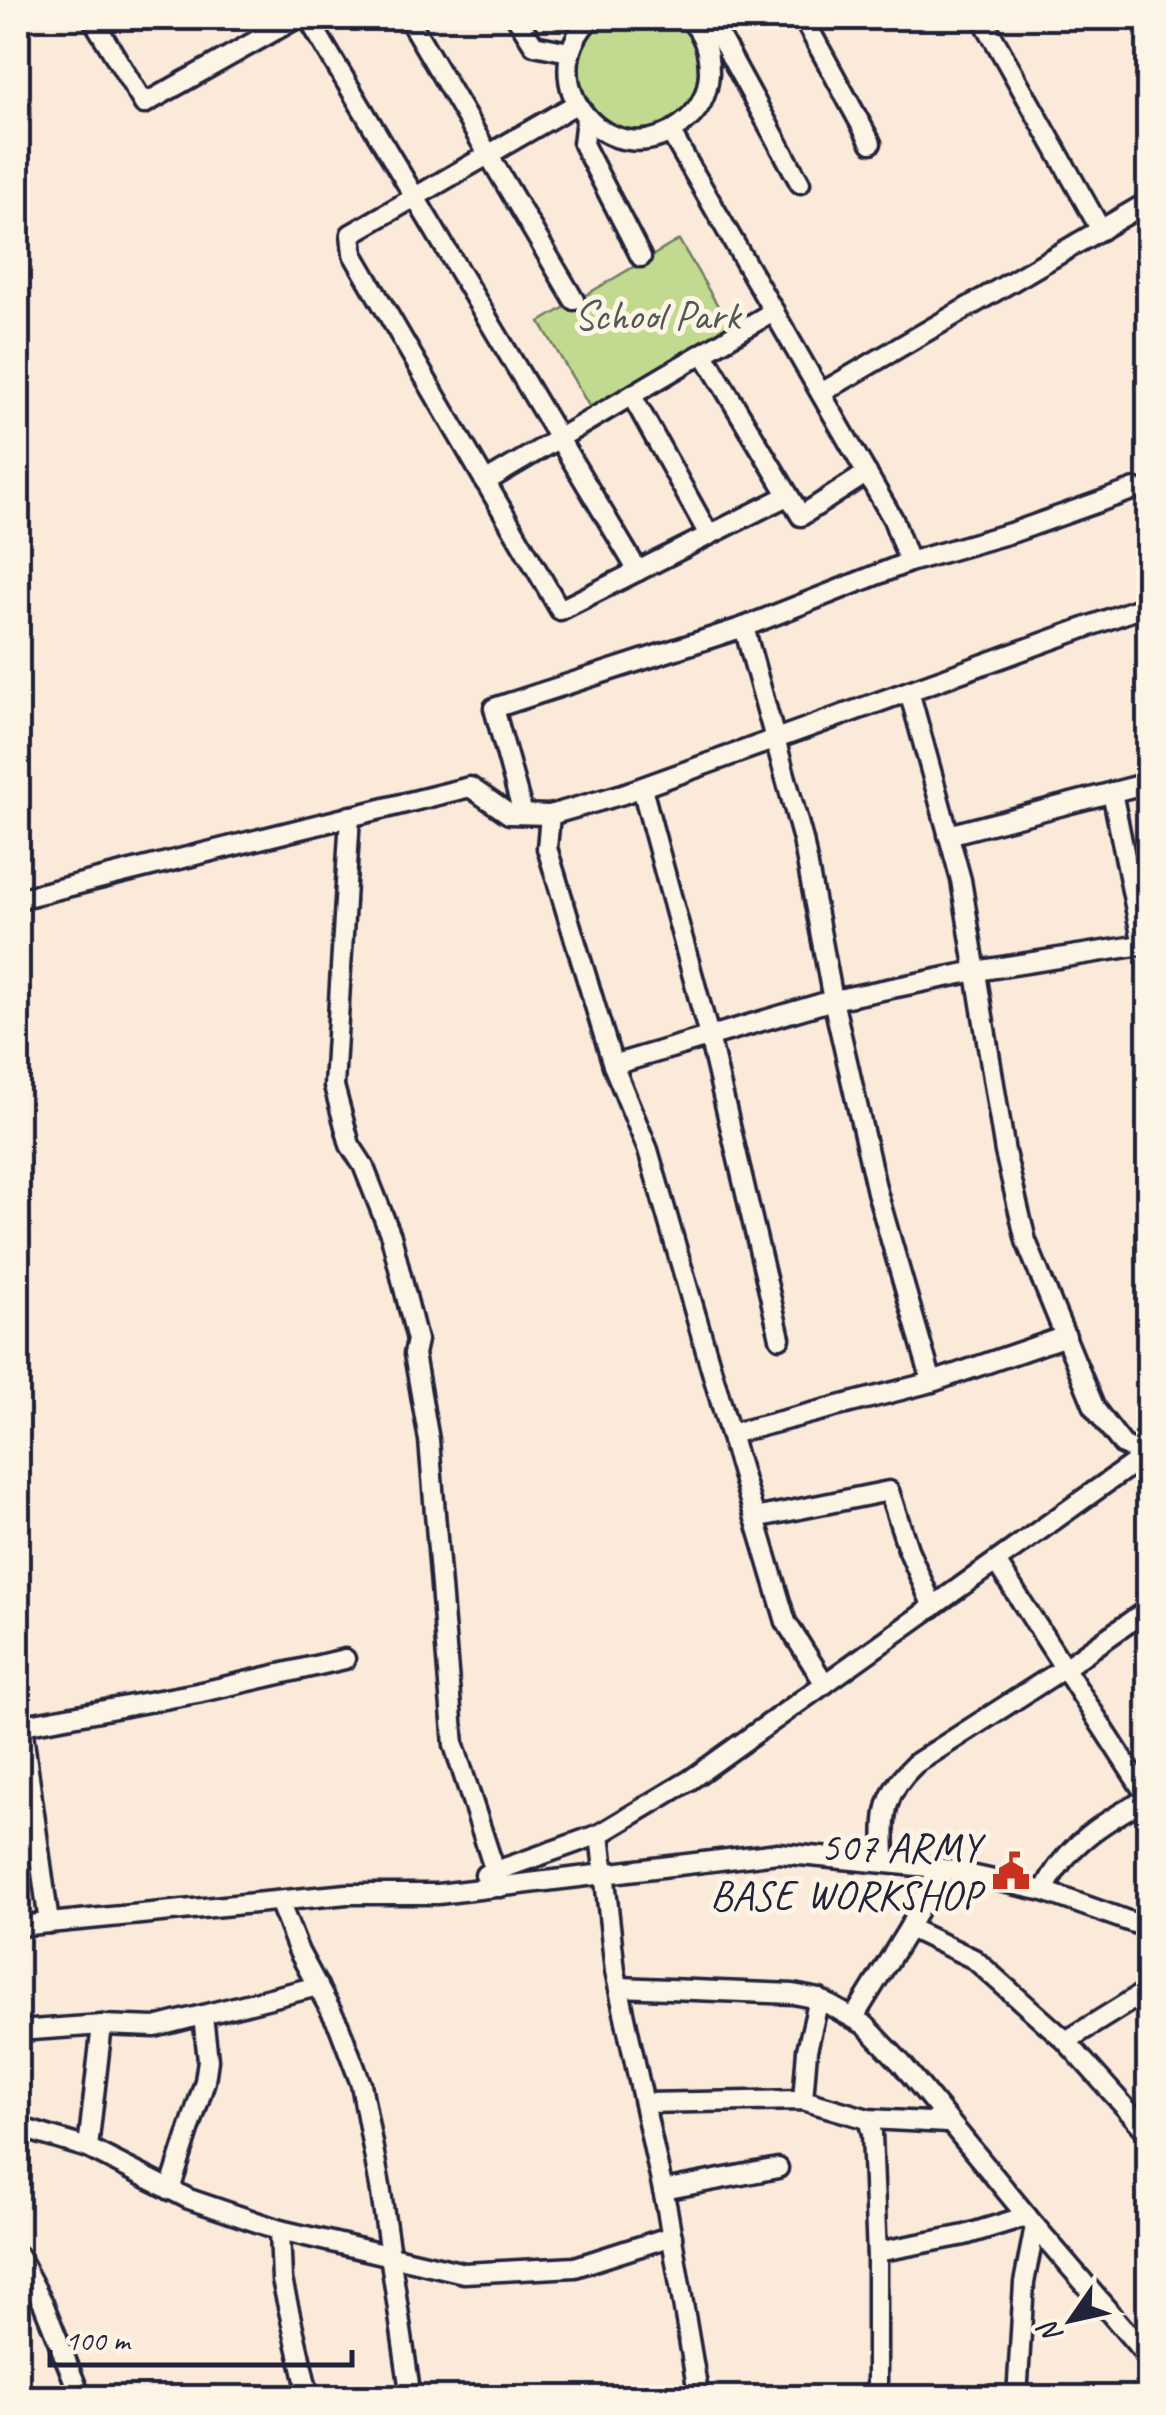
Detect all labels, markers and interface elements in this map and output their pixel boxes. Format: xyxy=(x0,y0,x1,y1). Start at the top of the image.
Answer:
park label: School Park xyxy=(574,289,743,342)
place label: 507 ARMY BASE WORKSHOP xyxy=(710,1821,987,1922)
public building icon: 507 ARMY BASE WORKSHOP xyxy=(990,1850,1032,1892)
north arrow xyxy=(1021,2270,1121,2370)
scale bar xyxy=(50,2305,352,2367)
text: N xyxy=(1029,2313,1070,2351)
text: 100 m xyxy=(65,2321,132,2359)

